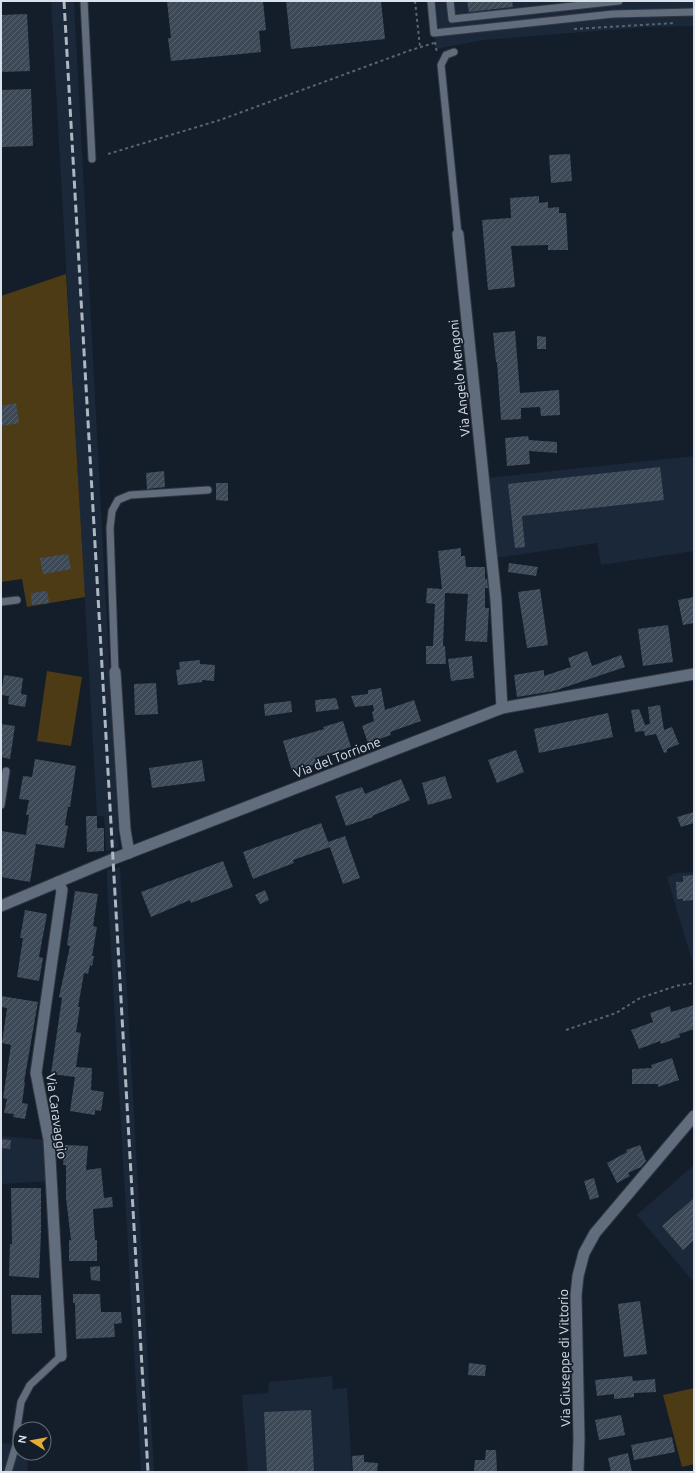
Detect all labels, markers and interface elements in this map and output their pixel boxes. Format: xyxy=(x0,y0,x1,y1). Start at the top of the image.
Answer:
street label: Via Angelo Mengoni xyxy=(446,319,472,437)
street label: Via del Torrione xyxy=(292,734,382,780)
street label: Via Caravaggio xyxy=(44,1072,70,1160)
street label: Via Giuseppe di Vittorio xyxy=(556,1289,572,1427)
north arrow xyxy=(12,1421,52,1461)
text: N xyxy=(16,1434,29,1444)

